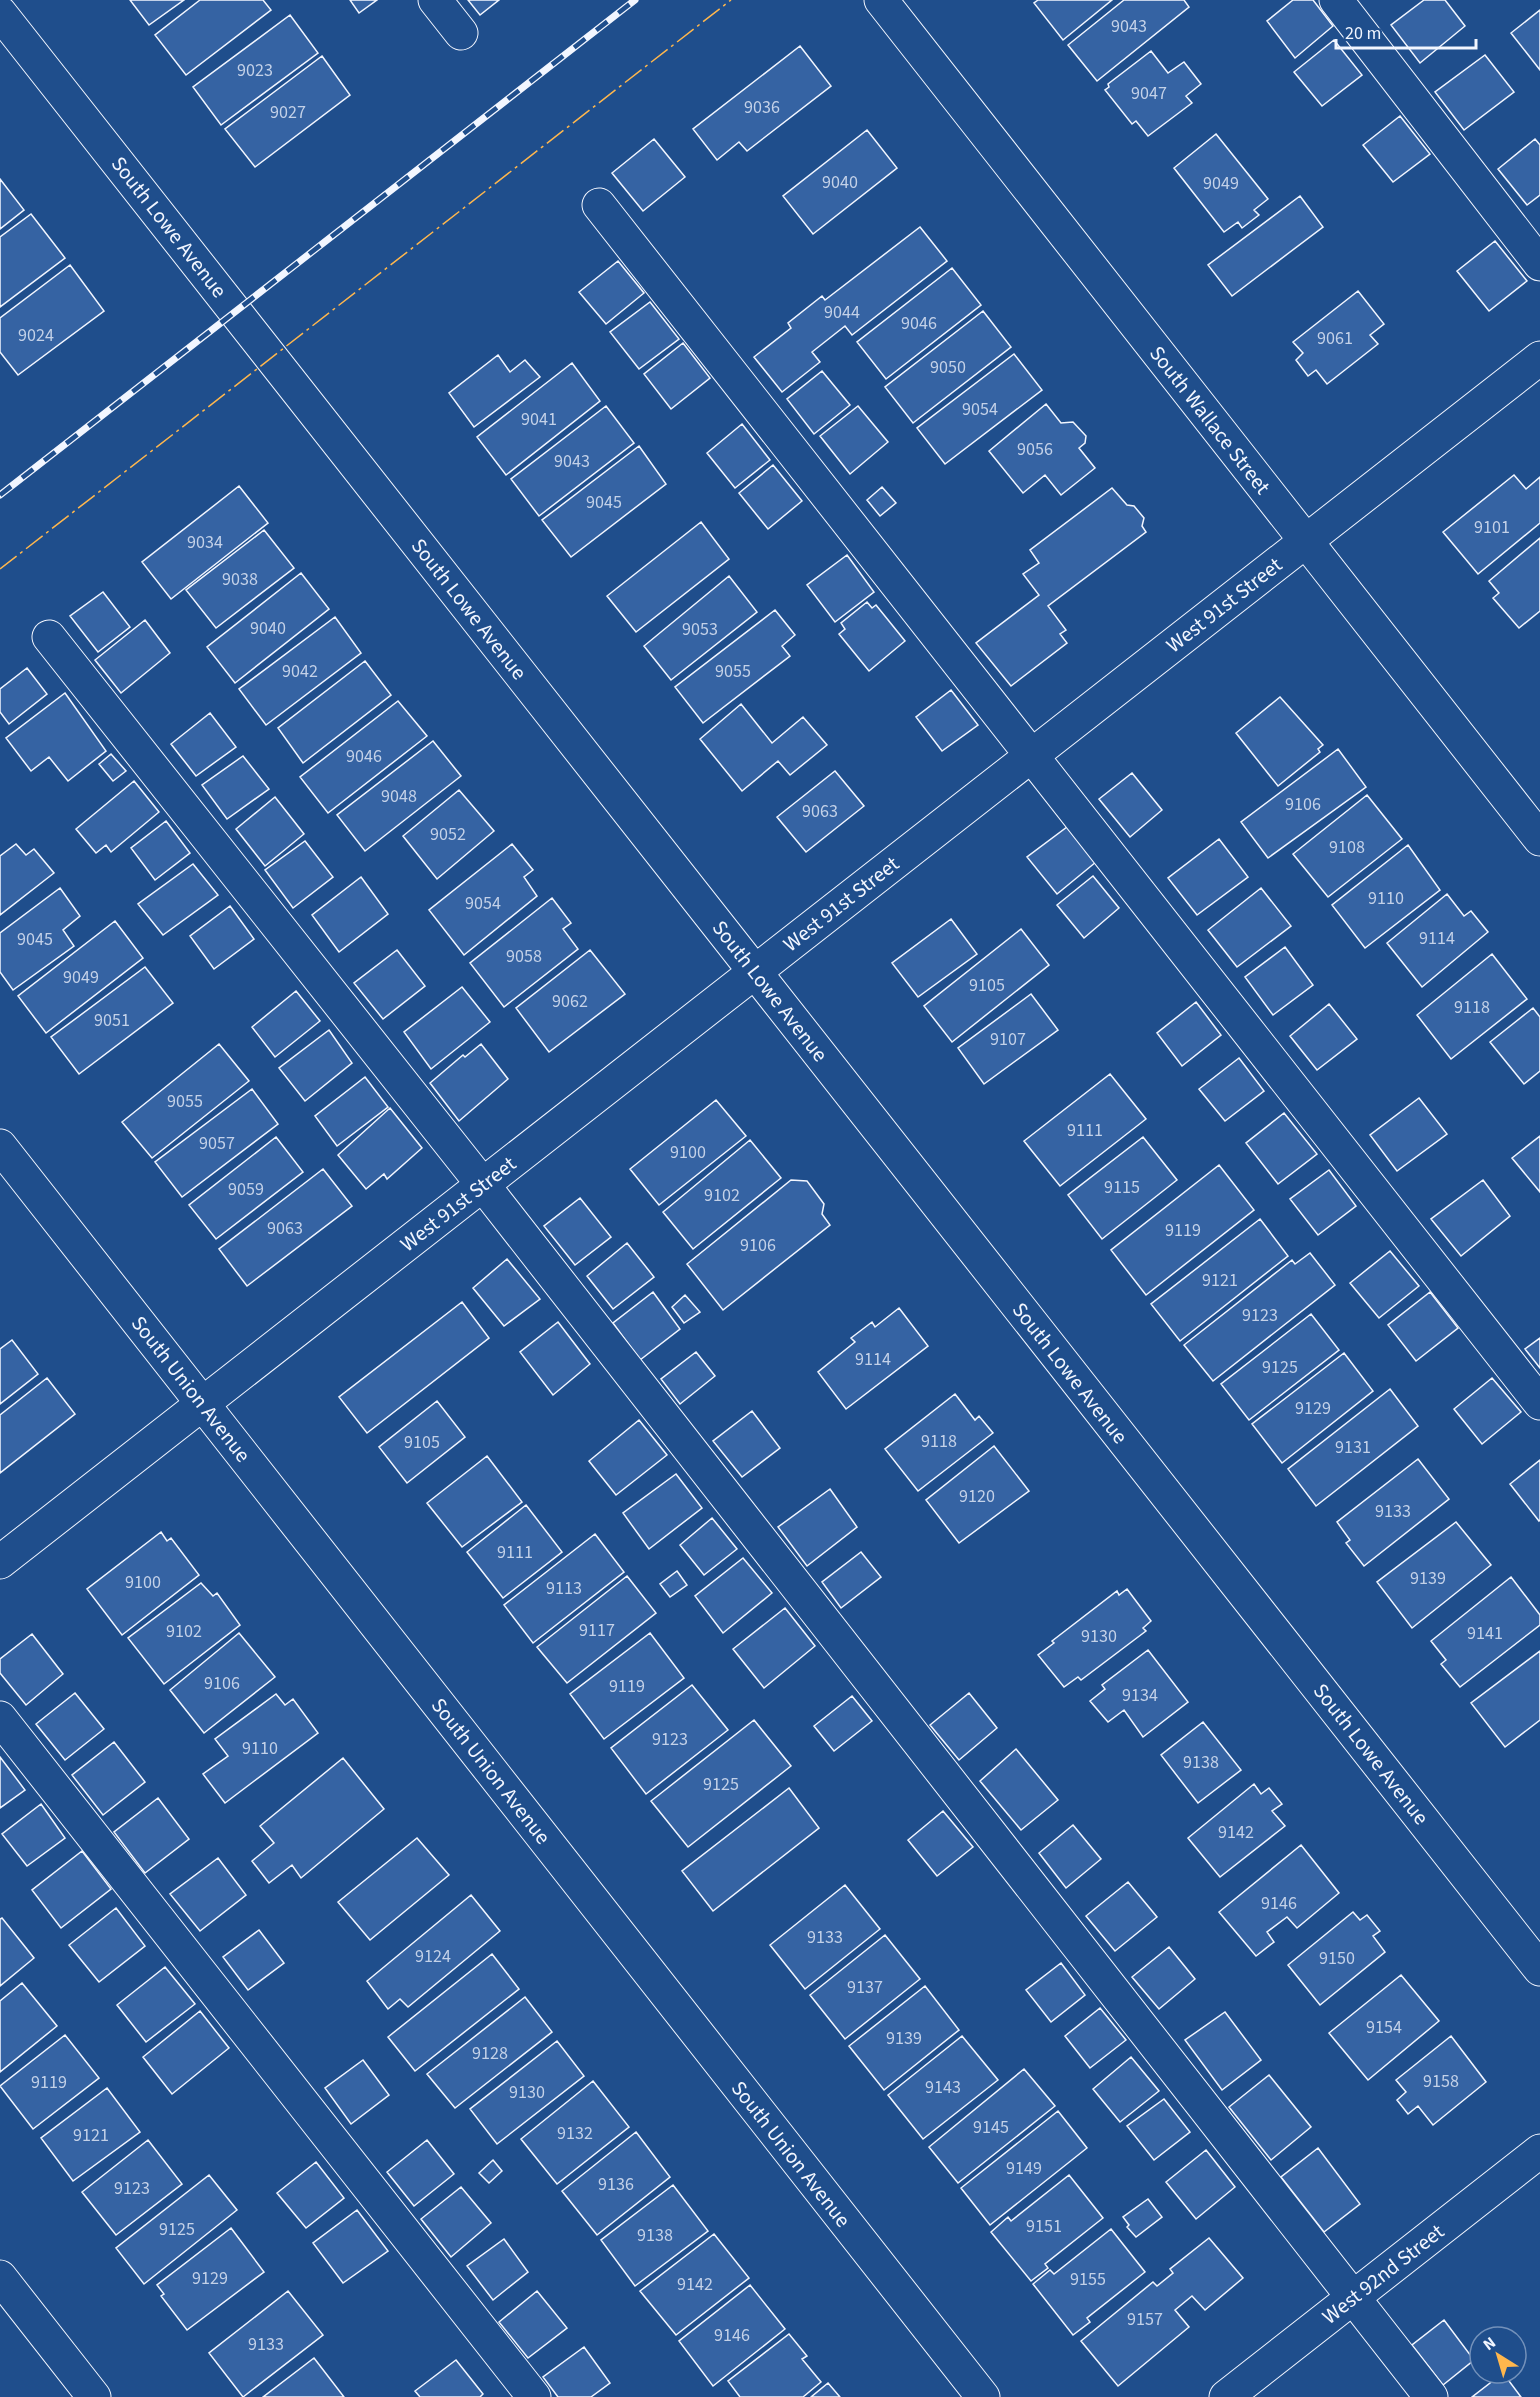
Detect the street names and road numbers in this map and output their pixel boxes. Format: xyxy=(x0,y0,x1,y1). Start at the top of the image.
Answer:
street label: South Lowe Avenue xyxy=(104,150,234,304)
street label: South Wallace Street xyxy=(1142,339,1278,501)
street label: South Lowe Avenue xyxy=(404,532,534,686)
street label: West 91st Street xyxy=(1160,550,1288,660)
street label: West 91st Street xyxy=(777,849,905,959)
street label: South Lowe Avenue xyxy=(705,914,835,1068)
street label: West 91st Street xyxy=(394,1149,522,1259)
street label: South Lowe Avenue xyxy=(1005,1296,1135,1450)
street label: South Union Avenue xyxy=(124,1309,258,1469)
street label: South Lowe Avenue xyxy=(1306,1677,1436,1831)
street label: South Union Avenue xyxy=(424,1691,558,1851)
street label: South Union Avenue xyxy=(724,2074,858,2234)
street label: West 92nd Street xyxy=(1316,2217,1450,2331)

